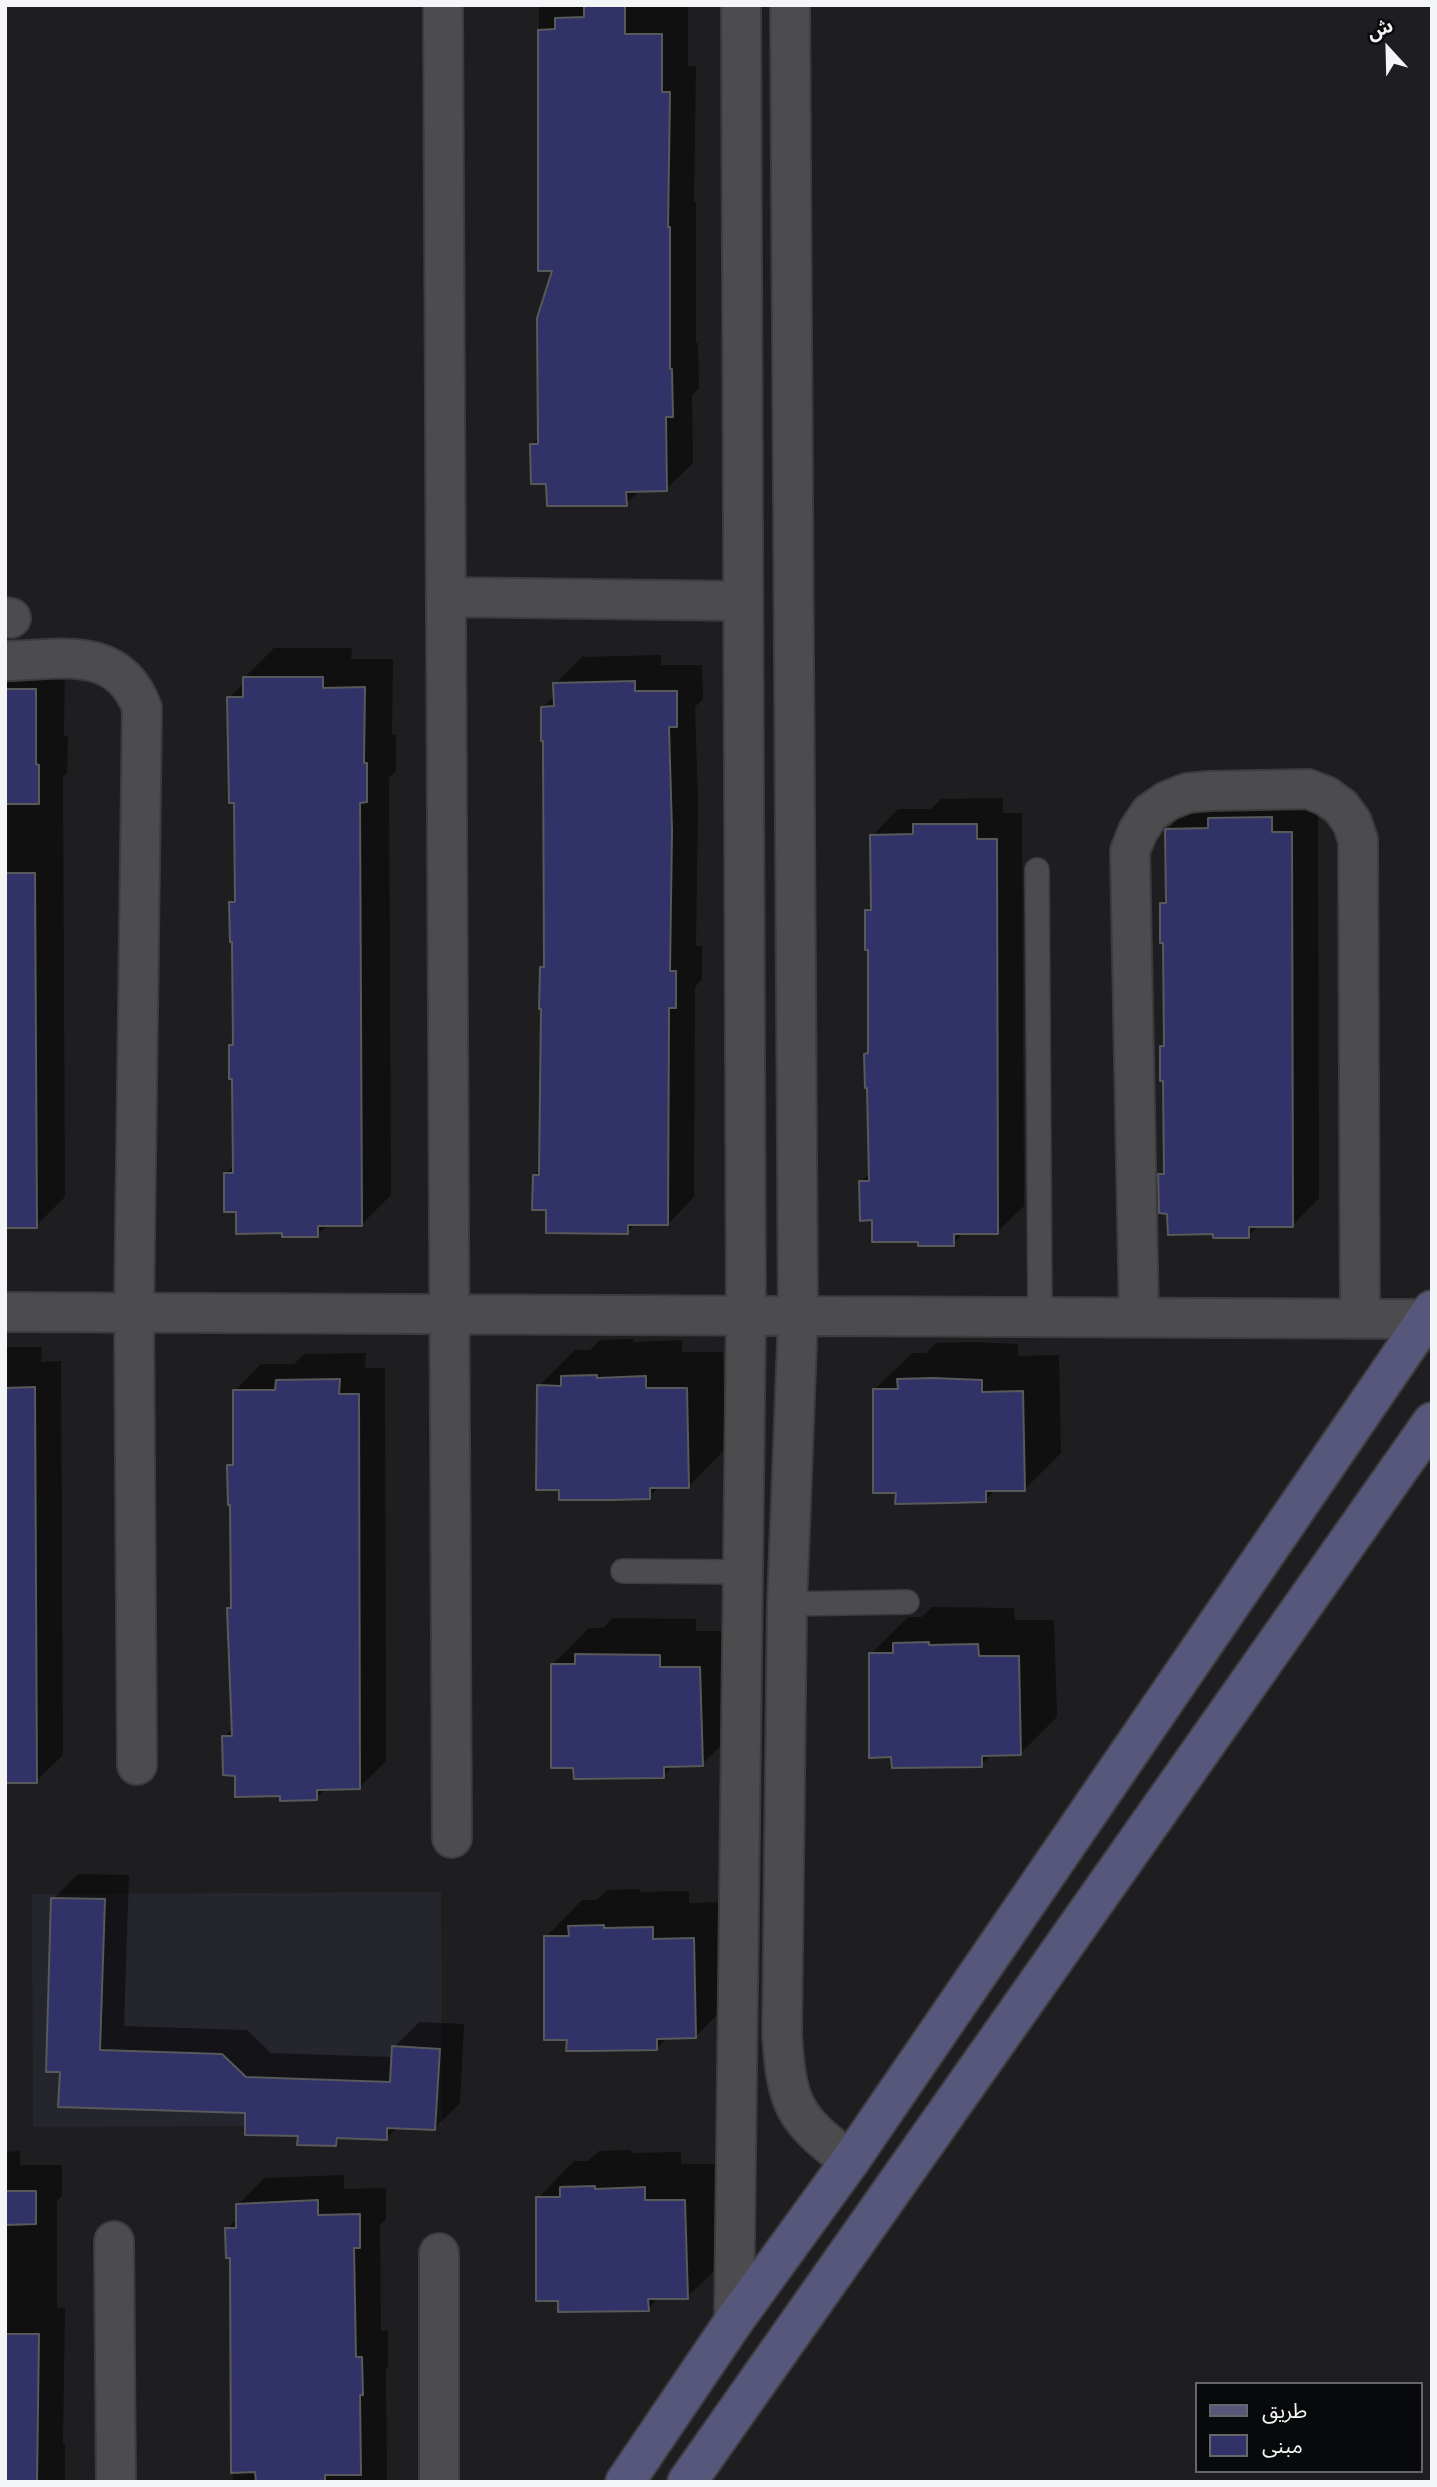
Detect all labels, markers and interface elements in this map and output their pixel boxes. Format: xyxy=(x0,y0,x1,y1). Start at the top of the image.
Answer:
text: ش xyxy=(1363,12,1397,46)
north arrow xyxy=(1353,14,1423,84)
legend xyxy=(1196,2382,1423,2473)
text: طريق xyxy=(1262,2396,1307,2425)
text: مبنى xyxy=(1262,2431,1303,2460)

